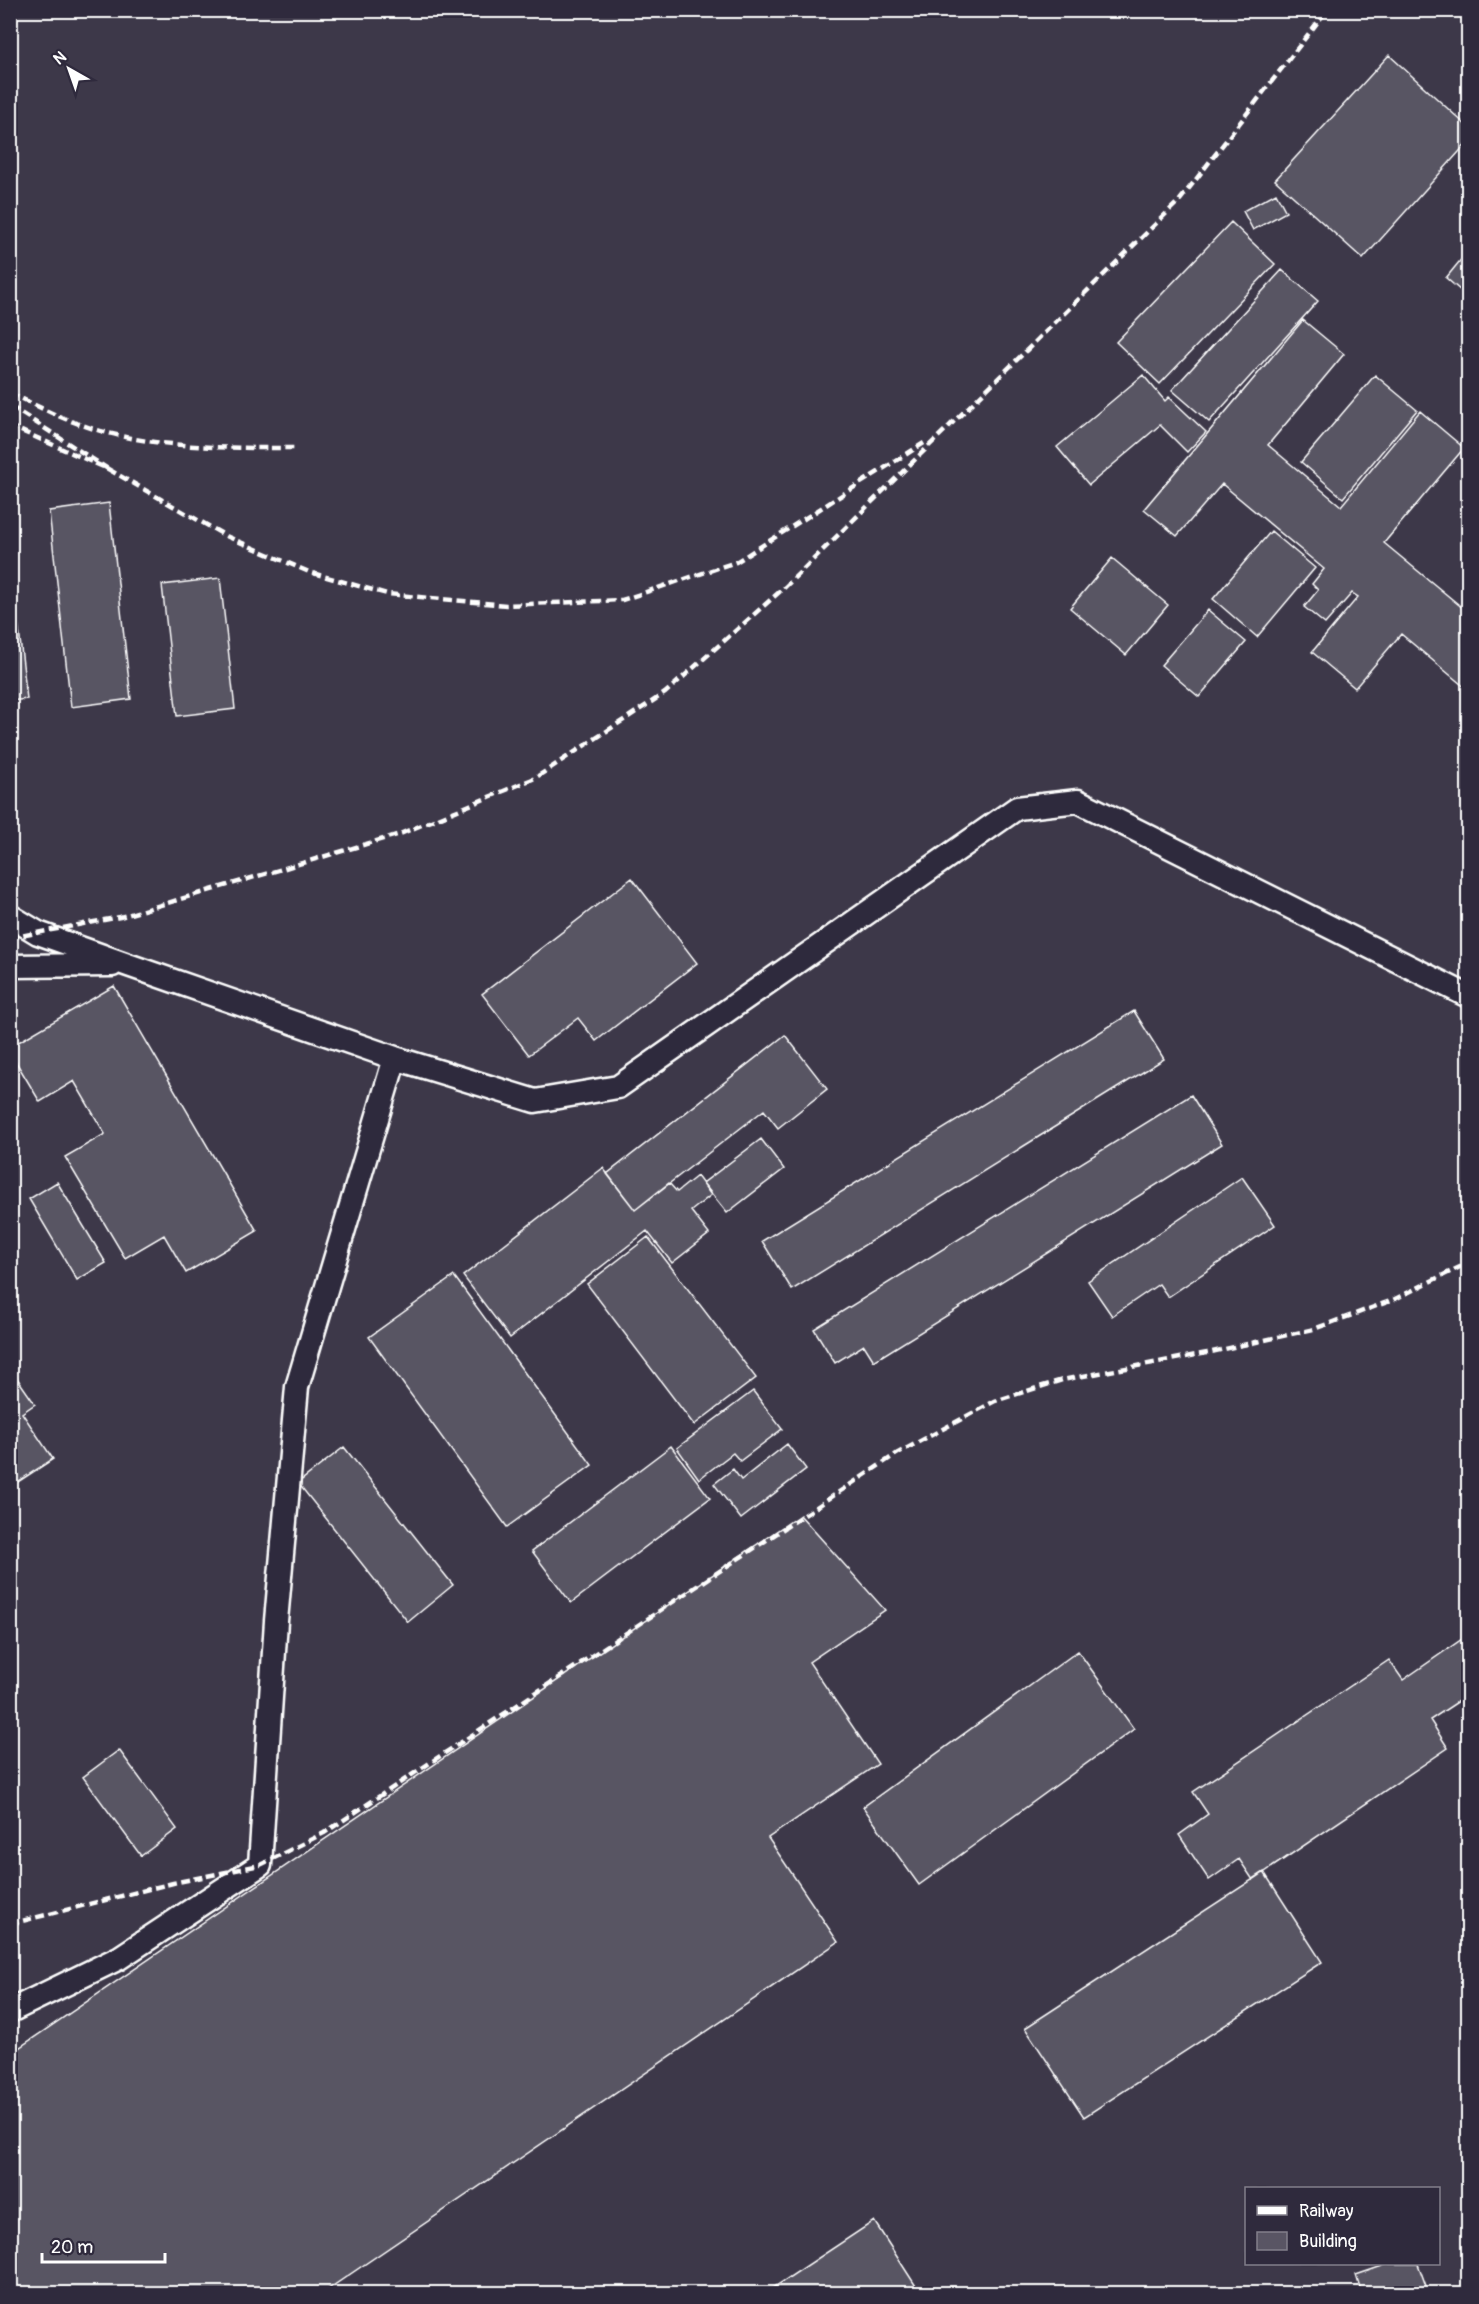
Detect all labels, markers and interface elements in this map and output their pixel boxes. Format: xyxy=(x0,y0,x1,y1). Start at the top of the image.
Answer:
north arrow xyxy=(39,39,99,99)
text: N xyxy=(49,47,71,69)
legend xyxy=(1245,2187,1440,2265)
text: Railway xyxy=(1299,2200,1354,2223)
scale bar xyxy=(42,2226,165,2264)
text: Building xyxy=(1299,2230,1357,2253)
text: 20 m xyxy=(51,2236,93,2259)

